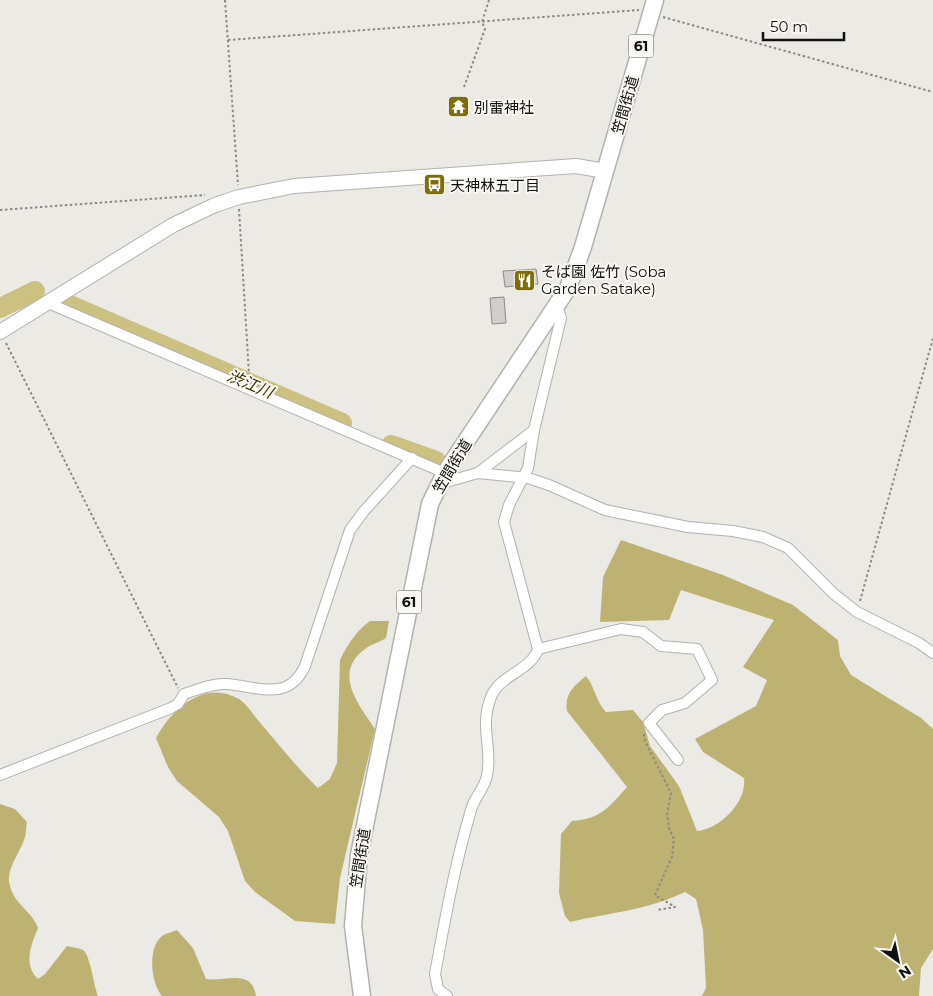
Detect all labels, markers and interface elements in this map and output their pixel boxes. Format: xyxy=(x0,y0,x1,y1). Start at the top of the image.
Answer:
scale bar xyxy=(763,10,844,42)
text: 50 m xyxy=(770,17,808,36)
road number: 61 xyxy=(628,34,654,58)
street label: 笠間街道 xyxy=(608,74,642,136)
temple icon: 別雷神社 xyxy=(446,95,470,119)
place label: 別雷神社 xyxy=(474,98,534,117)
bus stop icon: 天神林五丁目 xyxy=(422,173,446,197)
place label: 天神林五丁目 xyxy=(450,176,540,195)
place label: そば園 佐竹 (Soba Garden Satake) xyxy=(541,262,666,298)
restaurant icon: そば園 佐竹 (Soba Garden Satake) xyxy=(513,268,537,292)
water label: 渋江川 xyxy=(224,366,278,403)
street label: 笠間街道 xyxy=(428,435,476,497)
road number: 61 xyxy=(396,590,422,614)
street label: 笠間街道 xyxy=(346,827,374,889)
north arrow xyxy=(873,936,923,986)
text: N xyxy=(895,961,915,983)

